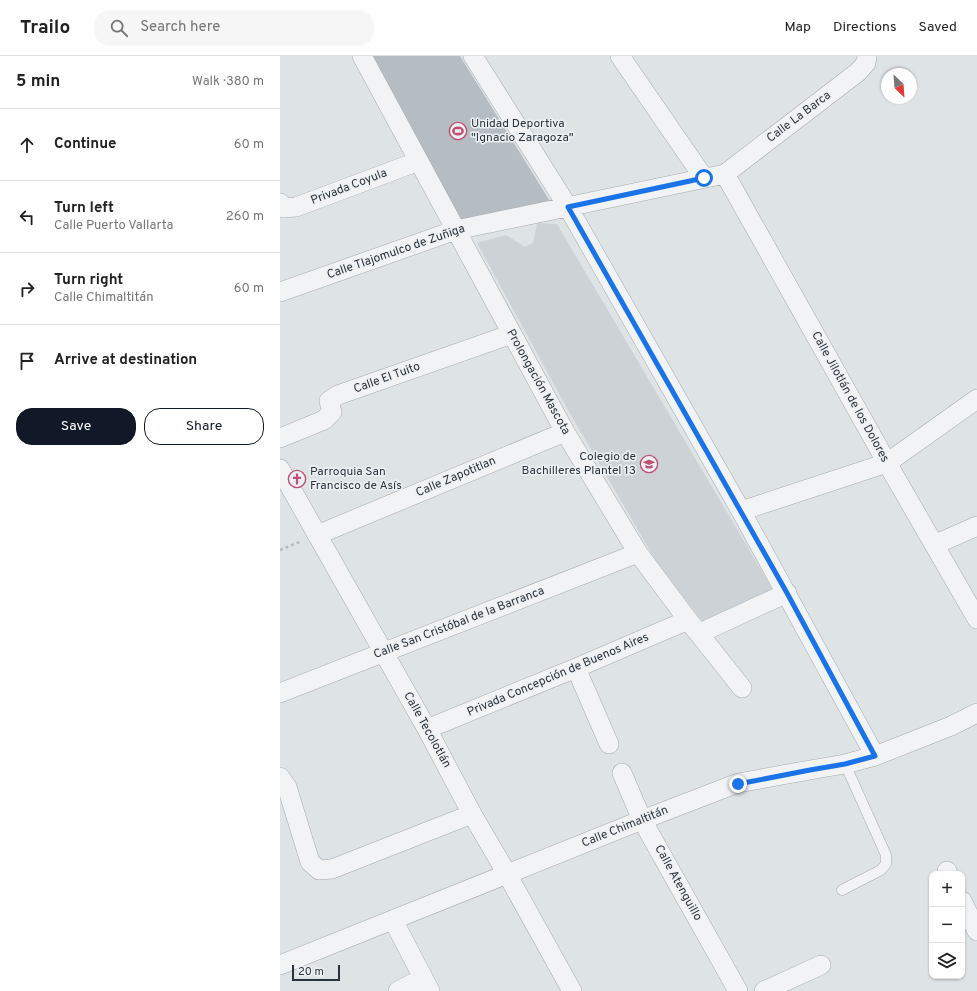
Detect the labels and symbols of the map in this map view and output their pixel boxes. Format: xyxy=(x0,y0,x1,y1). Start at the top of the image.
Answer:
north arrow xyxy=(881,68,917,104)
street label: Calle La Barca xyxy=(764,88,834,146)
place label: Unidad Deportiva "Ignacio Zaragoza" xyxy=(471,116,574,146)
sports icon: Unidad Deportiva "Ignacio Zaragoza" xyxy=(448,121,468,141)
street label: Privada Coyula xyxy=(309,165,389,209)
route start xyxy=(695,169,713,187)
street label: Calle Tlajomulco de Zuñiga xyxy=(325,221,467,283)
street label: Prolongación Mascota xyxy=(502,326,574,438)
street label: Calle Jilotlán de los Dolores xyxy=(807,329,893,465)
street label: Calle El Tuito xyxy=(351,358,423,397)
place label: Colegio de Bachilleres Plantel 13 xyxy=(521,449,636,479)
street label: Calle Zapotitlan xyxy=(414,453,498,501)
school or university icon: Colegio de Bachilleres Plantel 13 xyxy=(639,454,659,474)
place label: Parroquia San Francisco de Asís xyxy=(310,464,402,494)
church icon: Parroquia San Francisco de Asís xyxy=(287,469,307,489)
street label: Calle San Cristóbal de la Barranca xyxy=(371,583,547,663)
street label: Privada Concepción de Buenos Aires xyxy=(465,629,651,721)
street label: Calle Tecolotlán xyxy=(399,689,455,771)
route end xyxy=(729,775,747,793)
street label: Calle Chimaltitán xyxy=(579,802,671,852)
street label: Calle Atenguillo xyxy=(650,842,706,924)
scale bar xyxy=(292,963,340,982)

